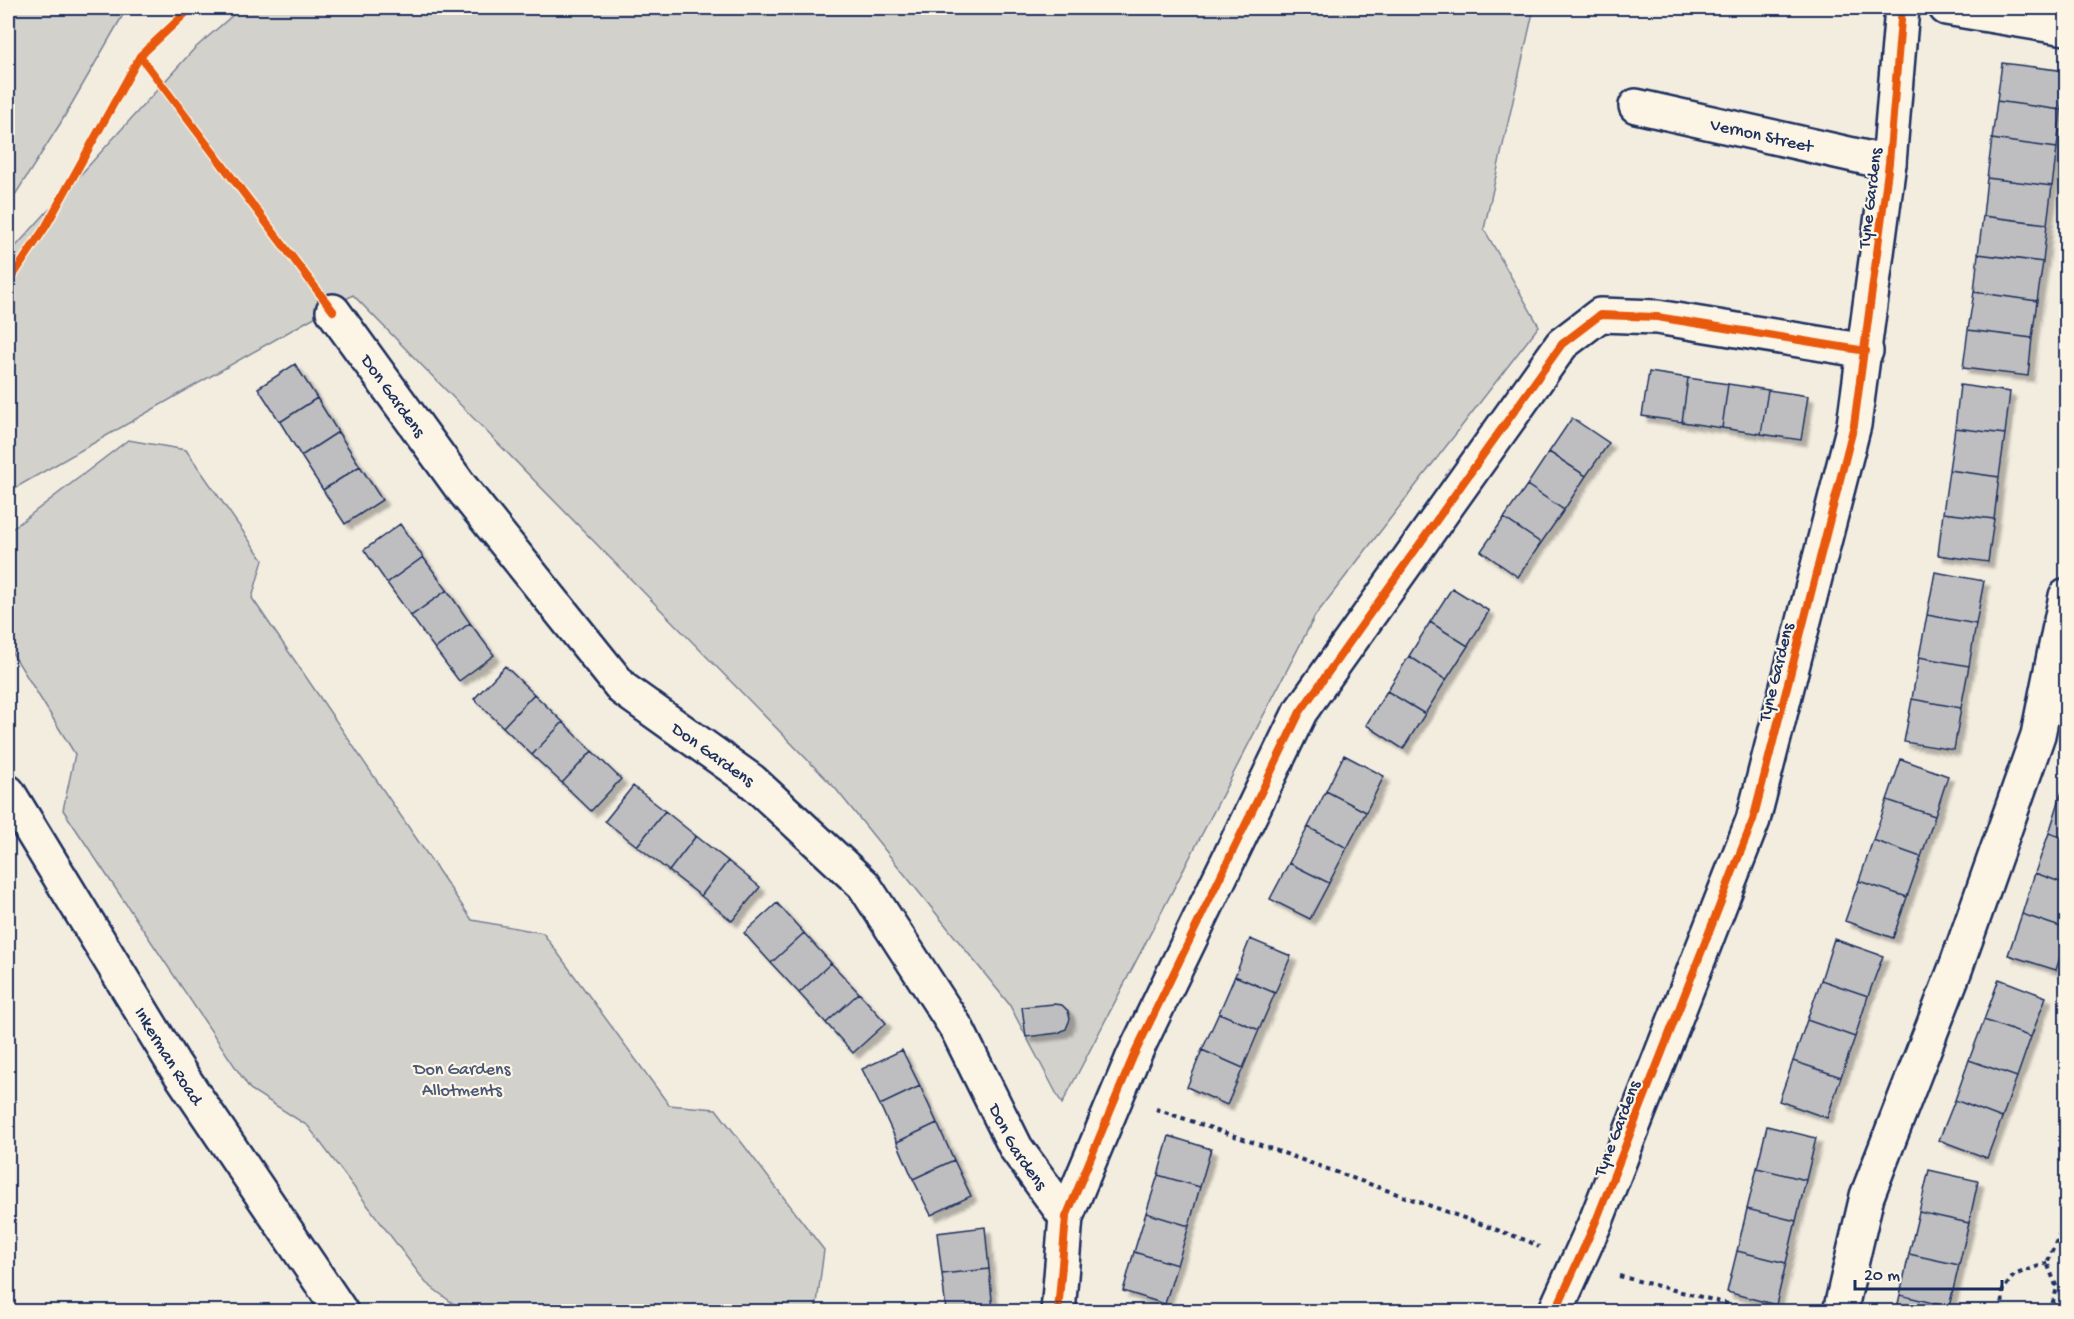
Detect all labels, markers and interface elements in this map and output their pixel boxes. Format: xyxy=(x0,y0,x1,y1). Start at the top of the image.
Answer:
street label: Vernon Street xyxy=(1707,115,1816,159)
street label: Tyne Gardens xyxy=(1855,146,1888,251)
street label: Don Gardens xyxy=(355,351,430,443)
street label: Tyne Gardens xyxy=(1755,620,1800,725)
street label: Don Gardens xyxy=(666,719,759,793)
street label: Inkerman Road xyxy=(129,1004,207,1111)
park label: Don Gardens Allotments xyxy=(413,1060,512,1102)
street label: Tyne Gardens xyxy=(1590,1077,1647,1181)
street label: Don Gardens xyxy=(982,1100,1052,1196)
scale bar xyxy=(1855,1253,2002,1291)
text: 20 m xyxy=(1864,1266,1900,1287)

